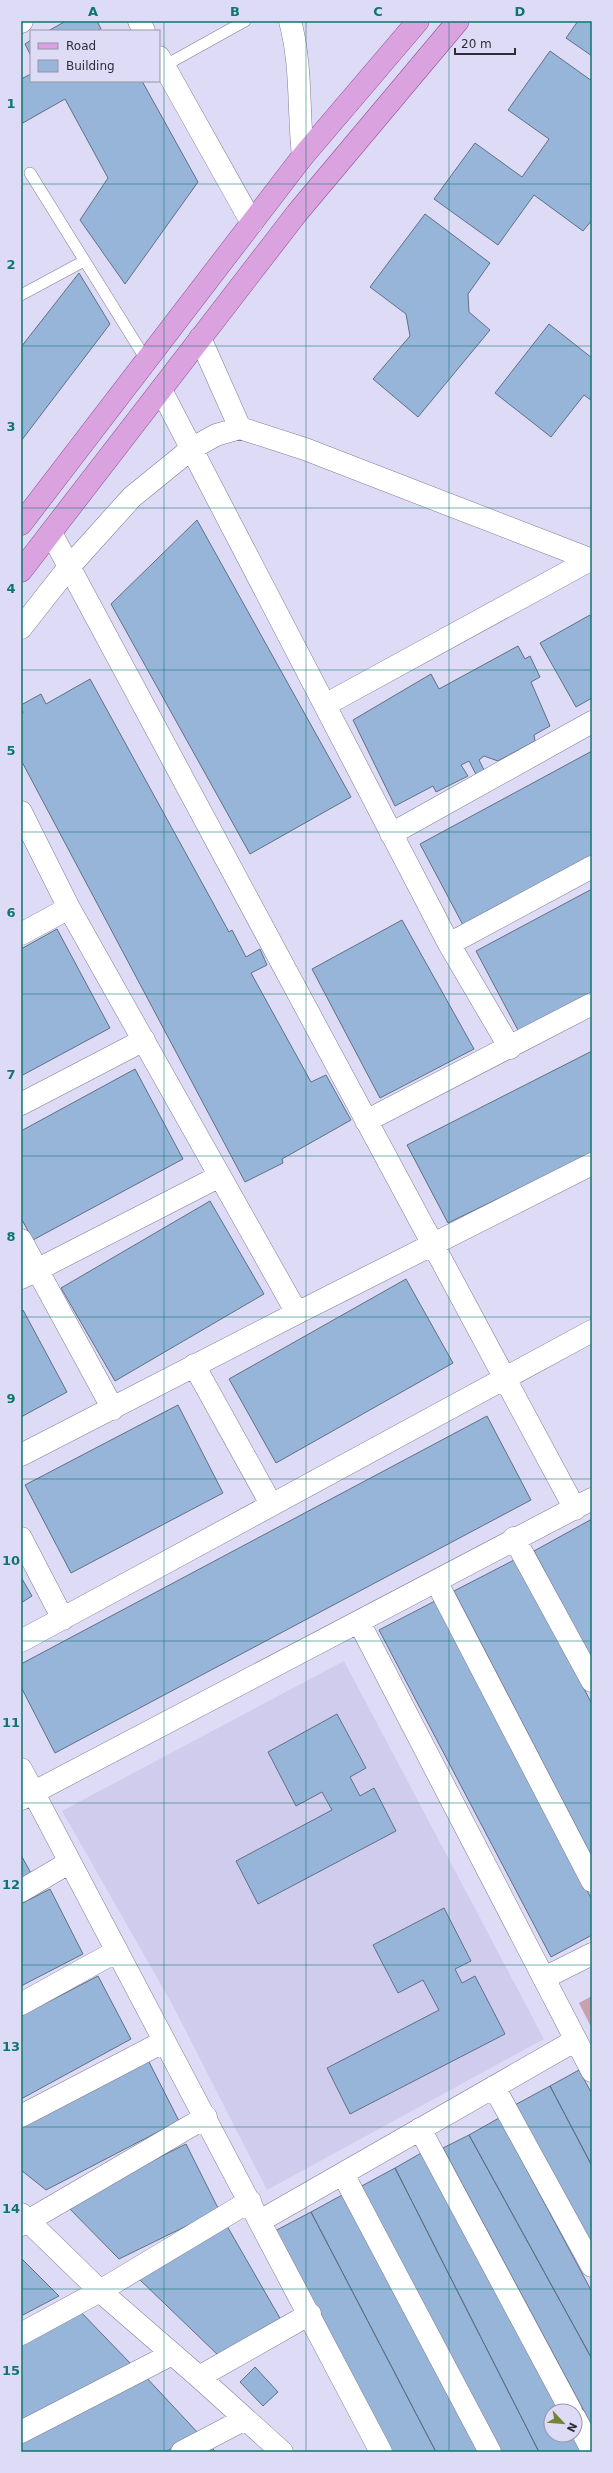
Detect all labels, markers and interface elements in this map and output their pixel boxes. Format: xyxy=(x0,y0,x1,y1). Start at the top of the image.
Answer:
text: A xyxy=(88,4,98,19)
text: B xyxy=(230,4,240,19)
text: C xyxy=(373,4,383,19)
text: D xyxy=(515,4,526,19)
legend xyxy=(30,30,160,82)
scale bar xyxy=(455,30,515,56)
text: 20 m xyxy=(461,37,492,51)
text: Road xyxy=(66,39,96,53)
text: Building xyxy=(66,59,115,73)
text: 1 xyxy=(6,96,16,111)
text: 2 xyxy=(6,257,16,272)
text: 3 xyxy=(6,419,16,434)
text: 4 xyxy=(6,581,16,596)
text: 5 xyxy=(6,743,16,758)
text: 6 xyxy=(6,905,16,920)
text: 7 xyxy=(6,1067,16,1082)
text: 8 xyxy=(6,1229,16,1244)
text: 9 xyxy=(6,1391,16,1406)
text: 10 xyxy=(2,1553,20,1568)
text: 11 xyxy=(2,1715,20,1730)
text: 12 xyxy=(2,1877,20,1892)
text: 13 xyxy=(2,2039,20,2054)
text: 14 xyxy=(2,2201,20,2216)
text: 15 xyxy=(2,2363,20,2378)
north arrow xyxy=(543,2403,583,2443)
text: N xyxy=(564,2420,579,2434)

